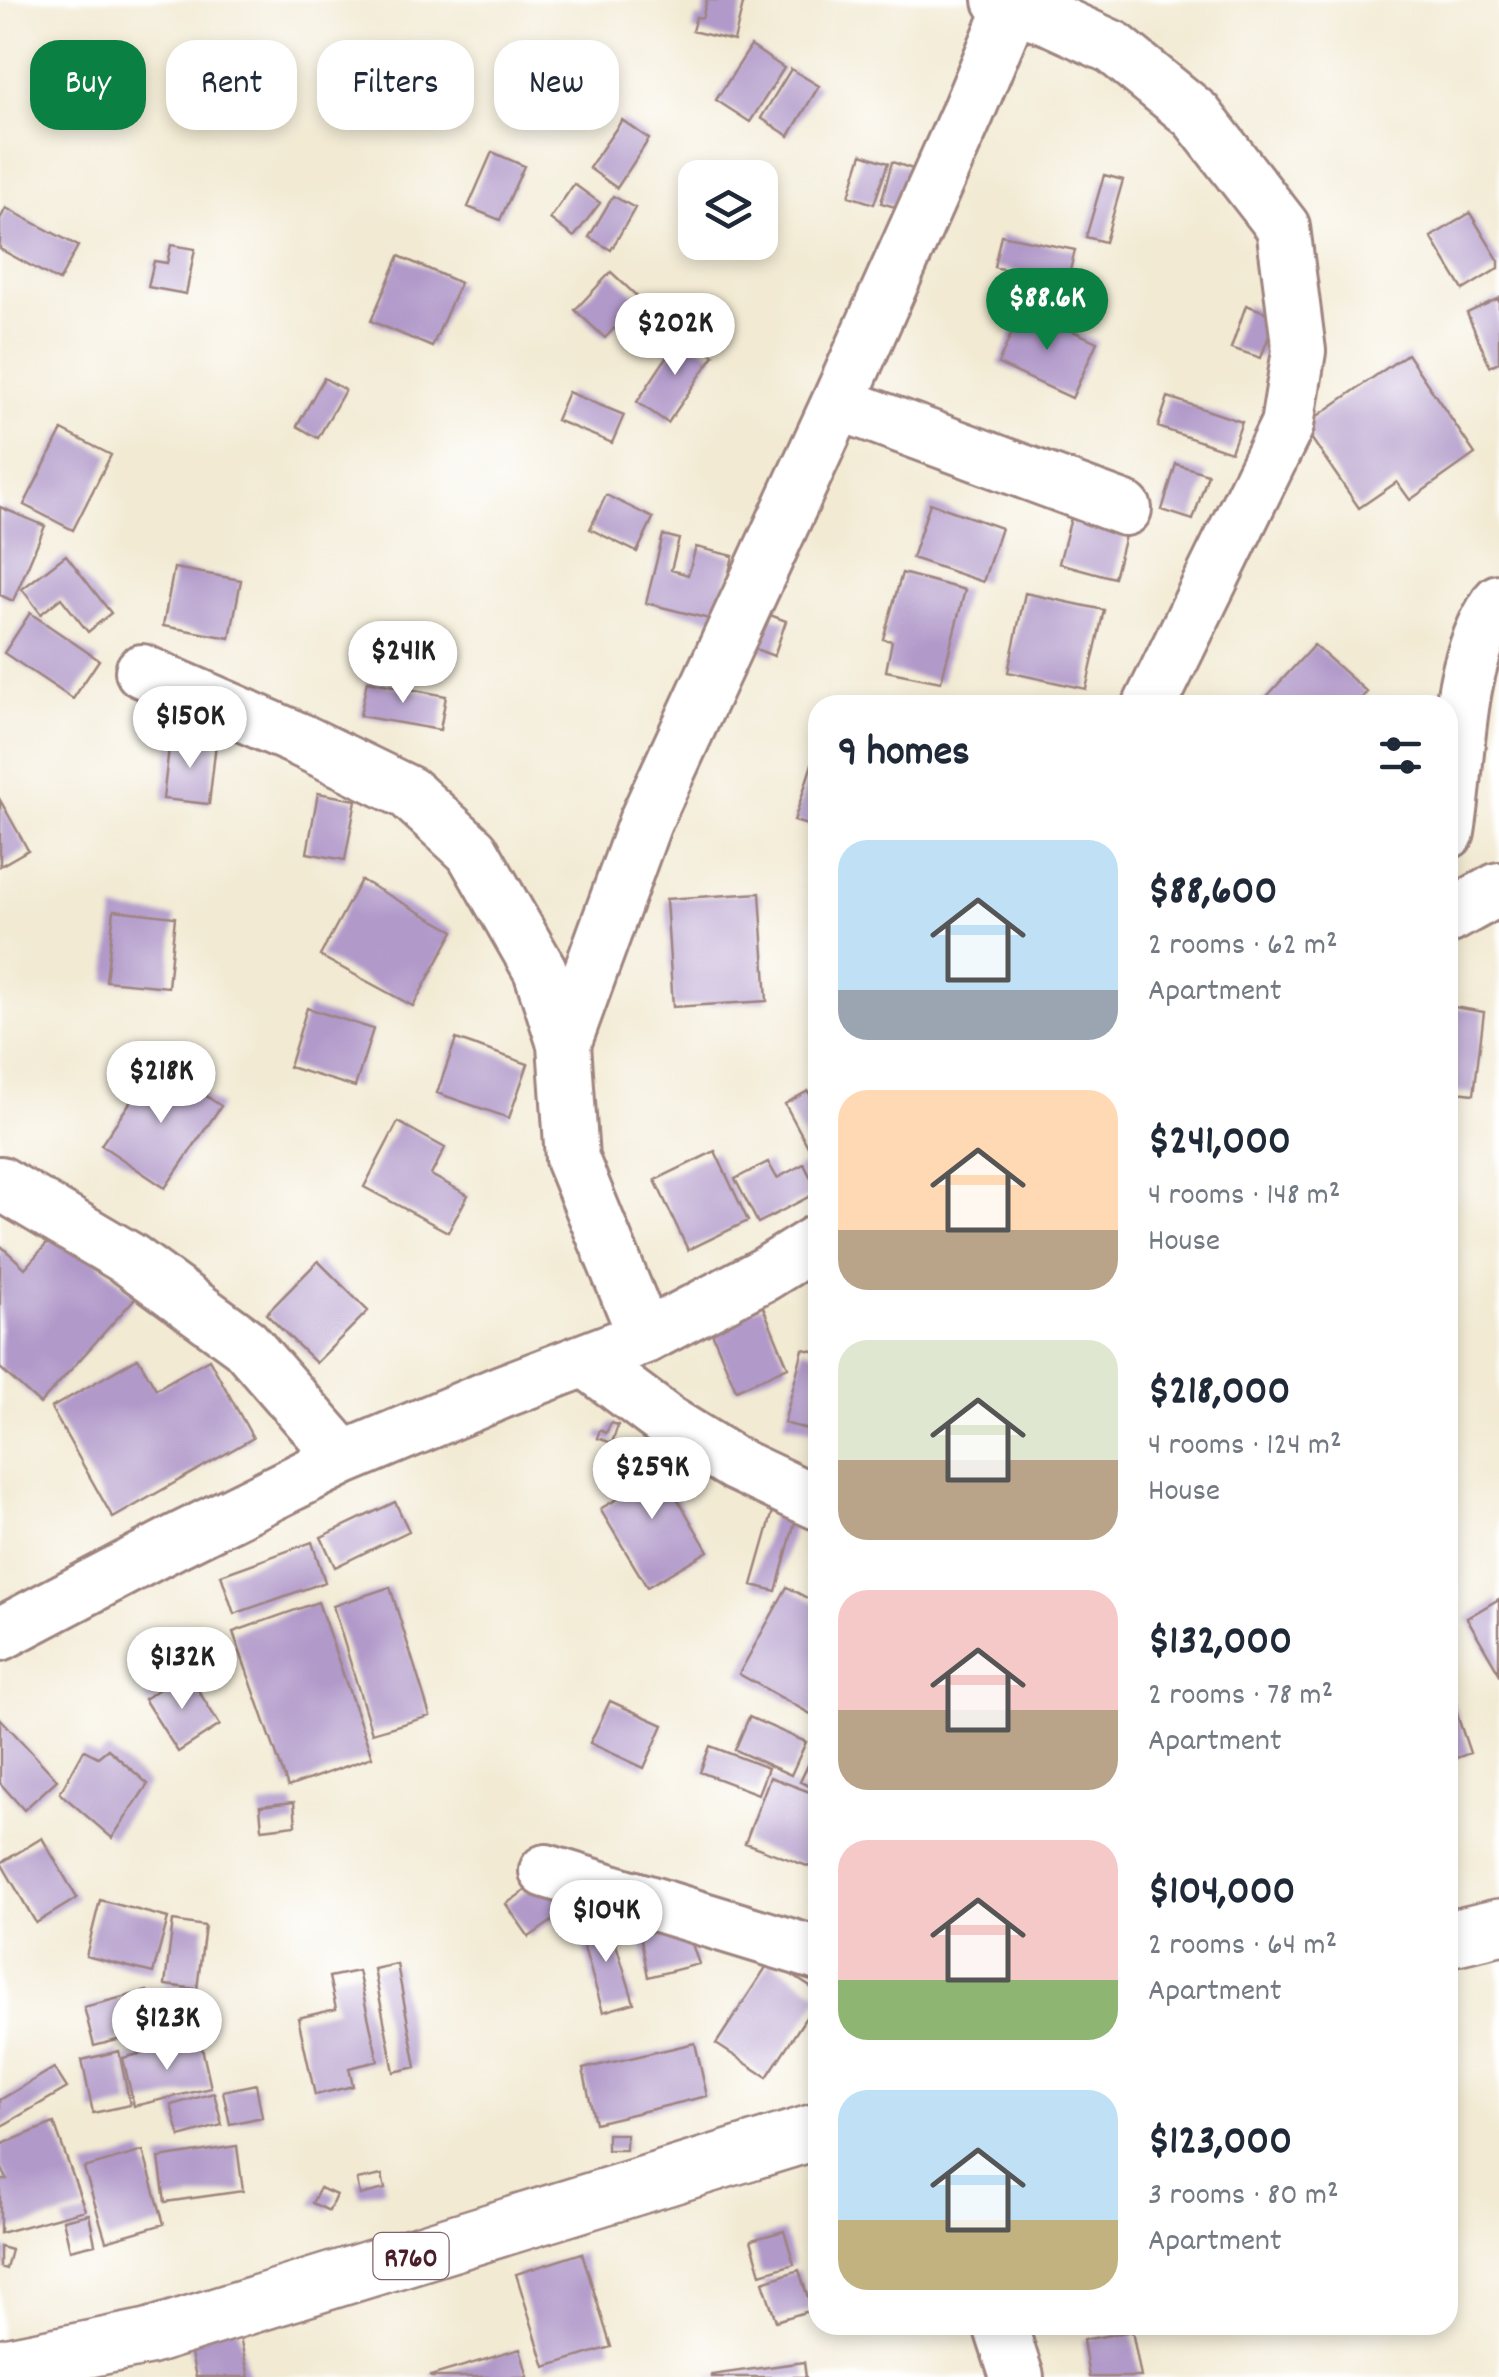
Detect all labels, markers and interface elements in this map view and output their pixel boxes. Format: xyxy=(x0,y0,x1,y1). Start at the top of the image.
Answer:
chip: Buy xyxy=(30,40,146,130)
chip: Rent xyxy=(166,40,297,130)
chip: Filters xyxy=(317,40,474,130)
chip: New xyxy=(494,40,619,130)
map controls xyxy=(678,160,778,260)
button: layers xyxy=(678,160,778,260)
pin: $88.6K xyxy=(966,268,1128,353)
text: $88.6K xyxy=(1008,277,1086,323)
pin: $202K xyxy=(605,293,745,378)
text: $202K xyxy=(637,302,713,348)
pin: $241K xyxy=(333,621,473,706)
text: $241K xyxy=(370,630,436,676)
pin: $150K xyxy=(120,686,260,771)
text: $150K xyxy=(155,695,225,741)
text: 9 homes xyxy=(838,725,970,785)
icon: filters xyxy=(1373,728,1428,783)
text: $88,600 xyxy=(1148,864,1277,924)
icon: home xyxy=(918,880,1038,1000)
text: 2 rooms · 62 m² xyxy=(1148,924,1338,970)
text: Apartment xyxy=(1148,970,1282,1016)
pin: $218K xyxy=(91,1041,231,1126)
text: $218K xyxy=(129,1050,193,1096)
text: $241,000 xyxy=(1148,1114,1291,1174)
icon: home xyxy=(918,1130,1038,1250)
text: 4 rooms · 148 m² xyxy=(1148,1174,1340,1220)
text: House xyxy=(1148,1220,1220,1266)
text: $218,000 xyxy=(1148,1364,1290,1424)
icon: home xyxy=(918,1380,1038,1500)
text: 4 rooms · 124 m² xyxy=(1148,1424,1342,1470)
pin: $259K xyxy=(582,1437,722,1522)
text: $259K xyxy=(615,1446,689,1492)
text: House xyxy=(1148,1470,1220,1516)
text: $132,000 xyxy=(1148,1614,1292,1674)
pin: $132K xyxy=(112,1627,252,1712)
icon: home xyxy=(918,1630,1038,1750)
text: $132K xyxy=(149,1636,215,1682)
text: 2 rooms · 78 m² xyxy=(1148,1674,1333,1720)
text: Apartment xyxy=(1148,1720,1282,1766)
text: $104,000 xyxy=(1148,1864,1295,1924)
pin: $104K xyxy=(536,1880,676,1965)
icon: home xyxy=(918,1880,1038,2000)
text: $104K xyxy=(572,1889,640,1935)
text: 2 rooms · 64 m² xyxy=(1148,1924,1337,1970)
text: Apartment xyxy=(1148,1970,1282,2016)
pin: $123K xyxy=(97,1988,237,2073)
text: $123K xyxy=(134,1997,200,2043)
text: $123,000 xyxy=(1148,2114,1292,2174)
icon: home xyxy=(918,2130,1038,2250)
text: 3 rooms · 80 m² xyxy=(1148,2174,1339,2220)
text: Apartment xyxy=(1148,2220,1282,2266)
road number: R760 xyxy=(374,2233,448,2279)

